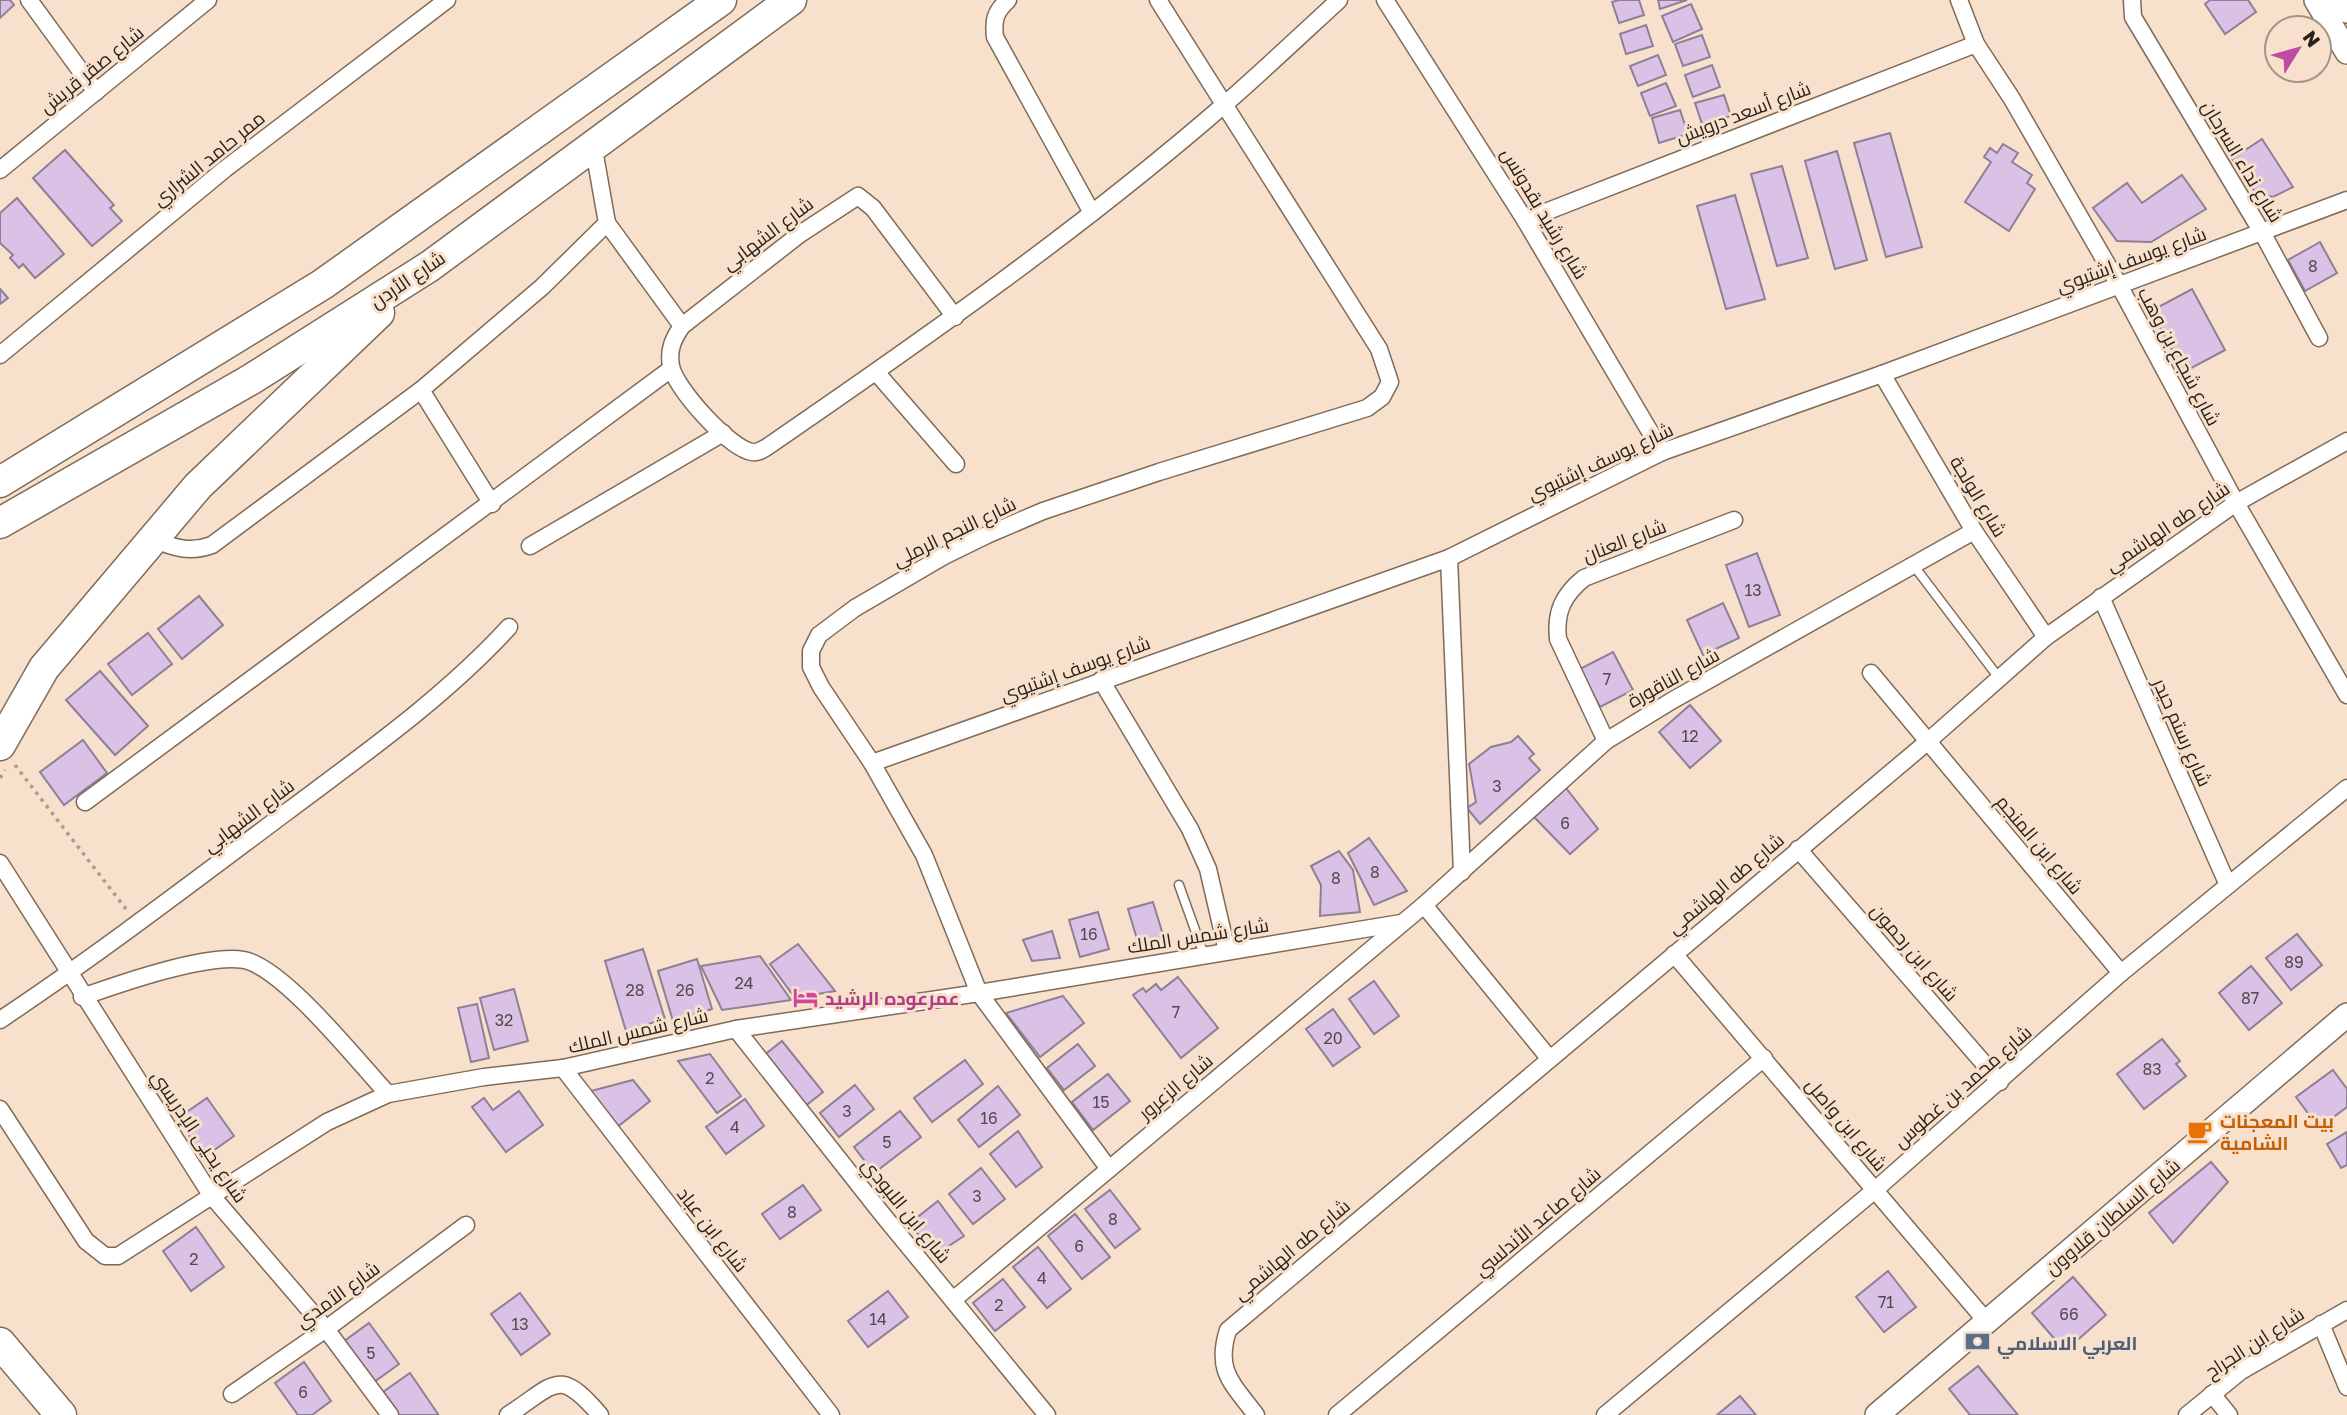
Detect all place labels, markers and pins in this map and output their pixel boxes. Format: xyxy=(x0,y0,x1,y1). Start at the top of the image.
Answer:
hotel icon: عمرعوده الرشيد xyxy=(791,983,819,1011)
place label: عمرعوده الرشيد xyxy=(825,986,959,1010)
place label: بيت المعجنات الشامية xyxy=(2220,1109,2334,1154)
cafe icon: بيت المعجنات الشامية xyxy=(2186,1117,2214,1145)
bank icon: العربي الاسلامي xyxy=(1963,1328,1991,1356)
place label: العربي الاسلامي xyxy=(1997,1331,2137,1359)

